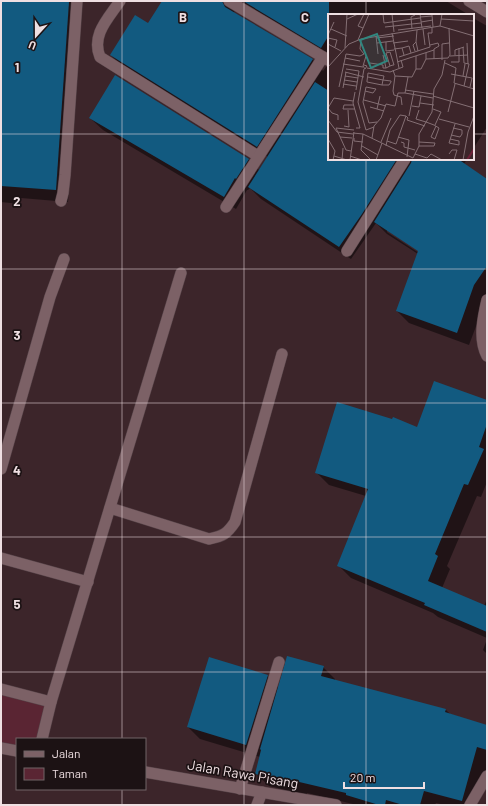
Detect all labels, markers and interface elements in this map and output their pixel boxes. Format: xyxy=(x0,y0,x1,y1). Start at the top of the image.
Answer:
text: B xyxy=(179,9,187,25)
text: C xyxy=(301,9,309,25)
inset map xyxy=(328,14,474,160)
north arrow xyxy=(16,16,56,56)
text: U xyxy=(27,38,38,53)
text: 1 xyxy=(15,59,19,75)
text: 2 xyxy=(13,193,21,209)
text: 3 xyxy=(13,327,21,343)
text: 4 xyxy=(13,462,21,478)
text: 5 xyxy=(13,596,21,612)
legend xyxy=(16,738,146,790)
text: Jalan xyxy=(52,746,80,760)
street label: Jalan Rawa Pisang xyxy=(186,755,300,792)
scale bar xyxy=(344,764,424,790)
text: Taman xyxy=(52,766,87,780)
text: 20 m xyxy=(350,770,376,784)

